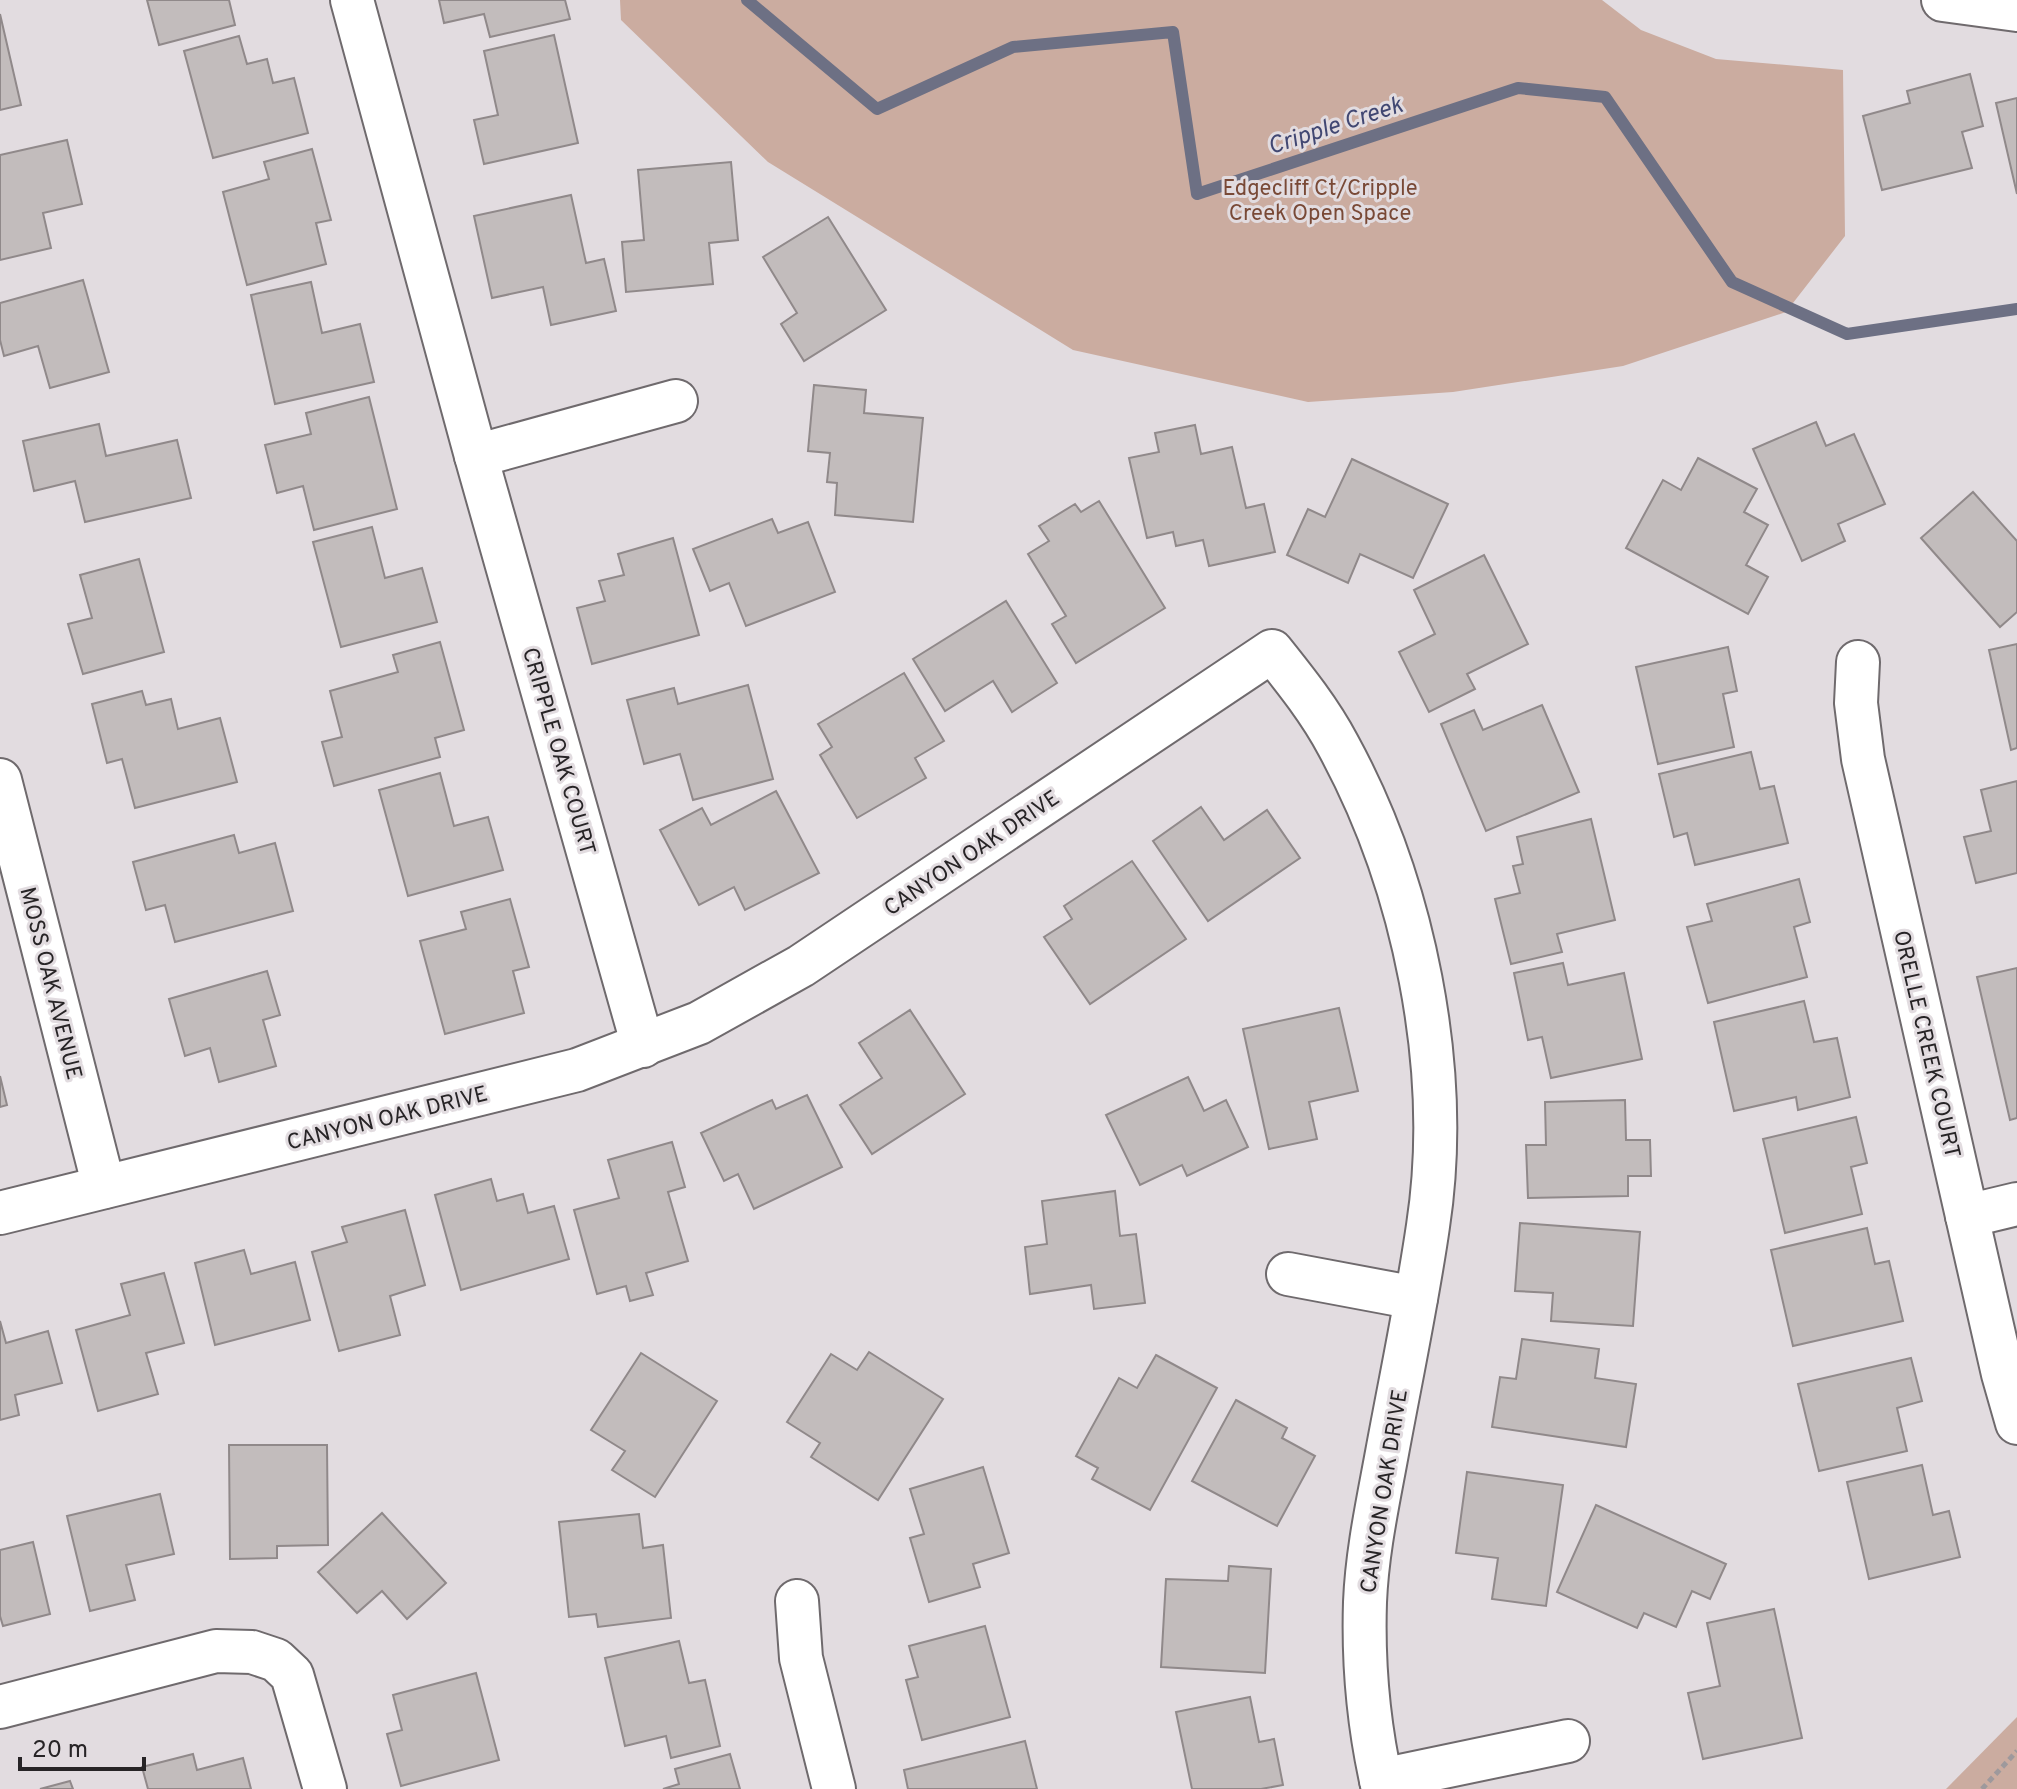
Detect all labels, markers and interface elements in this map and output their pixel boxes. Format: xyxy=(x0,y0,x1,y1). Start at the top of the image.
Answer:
water label: Cripple Creek xyxy=(1264,91,1408,163)
park label: Edgecliff Ct/Cripple Creek Open Space xyxy=(1222,176,1418,228)
street label: CRIPPLE OAK COURT xyxy=(515,645,600,859)
street label: CANYON OAK DRIVE xyxy=(880,785,1065,923)
street label: MOSS OAK AVENUE xyxy=(13,885,87,1083)
street label: ORELLE CREEK COURT xyxy=(1886,928,1965,1161)
street label: CANYON OAK DRIVE xyxy=(284,1081,491,1157)
street label: CANYON OAK DRIVE xyxy=(1356,1388,1415,1595)
scale bar xyxy=(20,1721,144,1771)
text: 20 m xyxy=(32,1736,88,1766)

